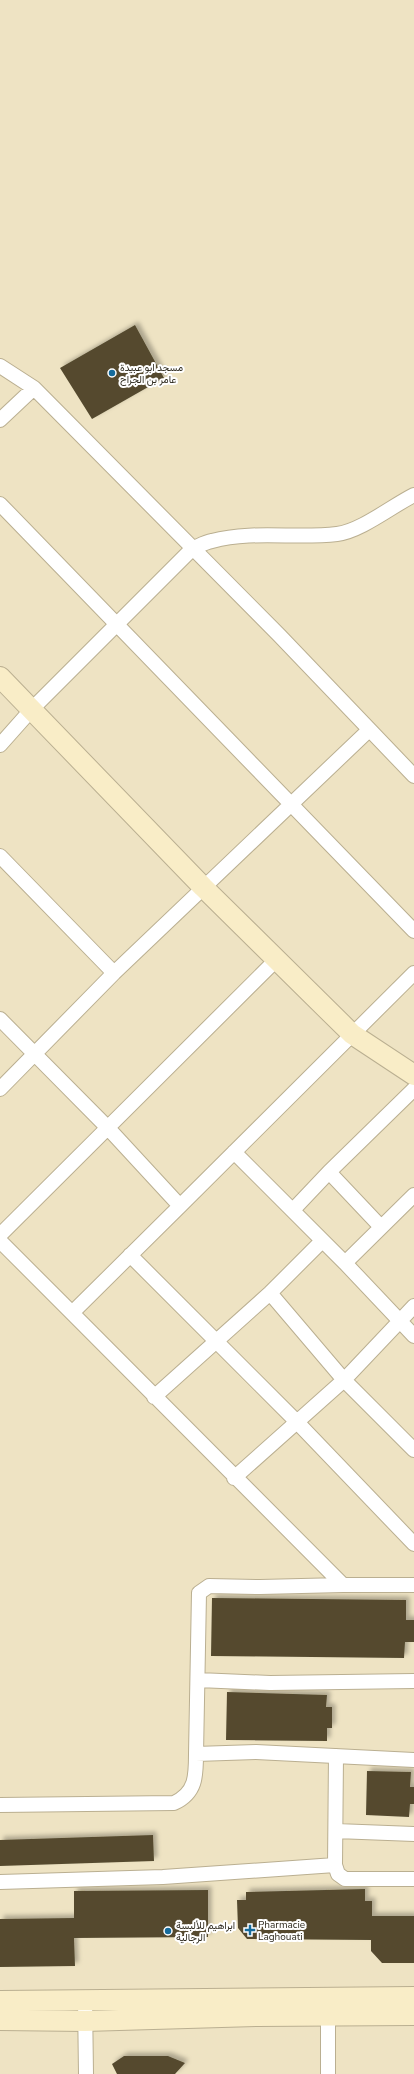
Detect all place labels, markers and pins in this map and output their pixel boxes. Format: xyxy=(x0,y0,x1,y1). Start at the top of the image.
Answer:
place label: مسجد ابو عبيدة عامر بن الجراح xyxy=(120,361,183,387)
marker: مسجد ابو عبيدة عامر بن الجراح xyxy=(107,368,117,378)
place label: Pharmacie Laghouati xyxy=(258,1918,305,1944)
place label: ابراهيم للألبسة الرجالية xyxy=(176,1919,235,1945)
marker: Pharmacie Laghouati xyxy=(245,1925,255,1935)
marker: ابراهيم للألبسة الرجالية xyxy=(163,1926,173,1936)

